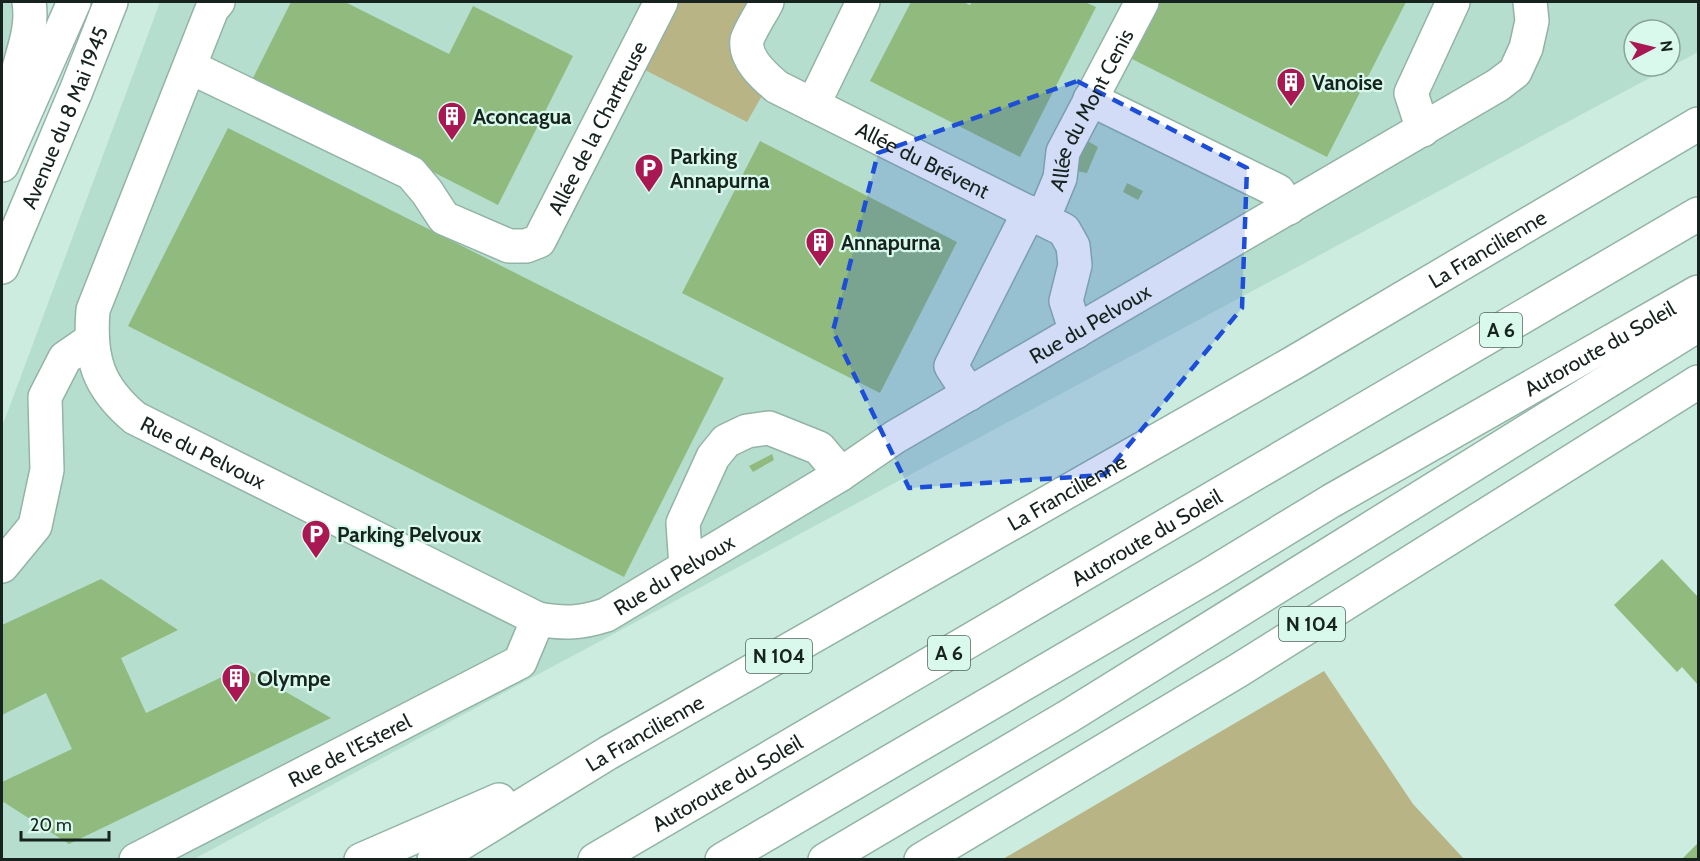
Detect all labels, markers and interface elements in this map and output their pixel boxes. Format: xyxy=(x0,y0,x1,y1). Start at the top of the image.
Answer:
north arrow xyxy=(1622,18,1682,78)
street label: Avenue du 8 Mai 1945 xyxy=(16,23,113,212)
street label: Allée du Mont Cenis xyxy=(1044,24,1138,194)
street label: Allée de la Chartreuse xyxy=(542,36,652,219)
text: N xyxy=(1656,39,1677,53)
building icon: Vanoise xyxy=(1275,66,1307,108)
place label: Vanoise xyxy=(1312,70,1383,95)
building icon: Aconcagua xyxy=(436,100,468,142)
place label: Aconcagua xyxy=(473,104,572,129)
street label: Allée du Brévent xyxy=(852,116,993,203)
place label: Parking Annapurna xyxy=(670,144,770,193)
parking icon: Parking Annapurna xyxy=(633,152,665,194)
street label: La Francilienne xyxy=(1424,204,1551,293)
building icon: Annapurna xyxy=(804,226,836,268)
place label: Annapurna xyxy=(841,230,941,255)
street label: Rue du Pelvoux xyxy=(1025,278,1155,368)
street label: Autoroute du Soleil xyxy=(1519,295,1680,401)
road number: A 6 xyxy=(1480,313,1522,347)
street label: Rue du Pelvoux xyxy=(137,410,270,494)
street label: La Francilienne xyxy=(1003,448,1130,535)
street label: Autoroute du Soleil xyxy=(1067,483,1226,591)
parking icon: Parking Pelvoux xyxy=(300,518,332,560)
place label: Parking Pelvoux xyxy=(337,522,482,547)
street label: Rue du Pelvoux xyxy=(609,529,739,620)
road number: N 104 xyxy=(1279,607,1345,641)
road number: A 6 xyxy=(928,636,970,670)
road number: N 104 xyxy=(746,639,812,673)
building icon: Olympe xyxy=(220,662,252,704)
place label: Olympe xyxy=(257,666,331,691)
street label: La Francilienne xyxy=(581,689,708,776)
street label: Rue de l'Esterel xyxy=(284,708,415,792)
street label: Autoroute du Soleil xyxy=(647,729,807,836)
scale bar xyxy=(21,804,110,842)
text: 20 m xyxy=(30,814,72,836)

